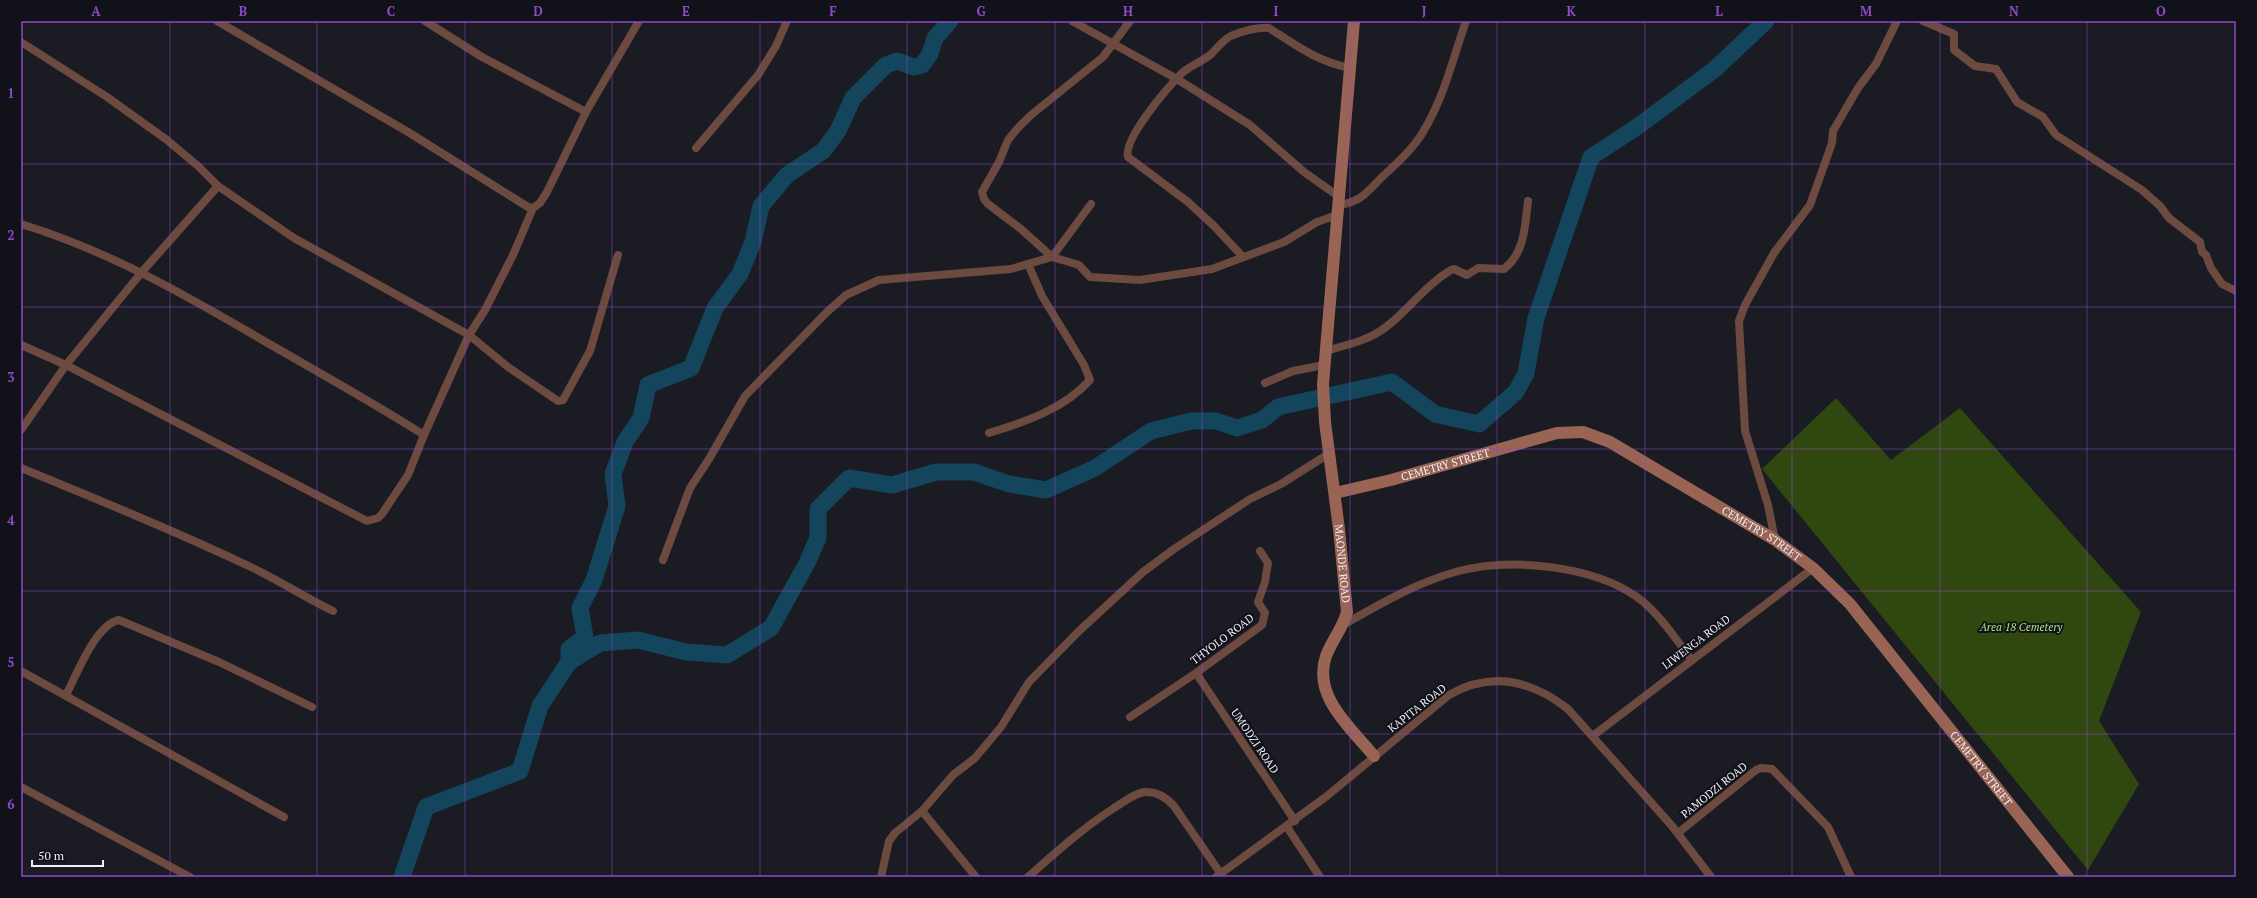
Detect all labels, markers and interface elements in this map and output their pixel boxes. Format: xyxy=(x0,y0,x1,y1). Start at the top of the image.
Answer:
text: A xyxy=(91,2,101,20)
text: B xyxy=(239,2,247,20)
text: C xyxy=(387,2,395,20)
text: D xyxy=(533,2,543,20)
text: E xyxy=(682,2,690,20)
text: F xyxy=(829,2,837,20)
text: G xyxy=(976,2,986,20)
text: H xyxy=(1123,2,1133,20)
text: I xyxy=(1274,2,1279,20)
text: J xyxy=(1422,2,1427,20)
text: K xyxy=(1566,2,1576,20)
text: L xyxy=(1715,2,1723,20)
text: M xyxy=(1860,2,1872,20)
text: N xyxy=(2009,2,2019,20)
text: O xyxy=(2156,2,2166,20)
text: 1 xyxy=(7,84,15,102)
text: 2 xyxy=(7,226,15,244)
text: 3 xyxy=(7,368,15,386)
street label: CEMETRY STREET xyxy=(1399,445,1492,484)
street label: CEMETRY STREET xyxy=(1719,503,1804,564)
text: 4 xyxy=(7,511,15,529)
street label: MAONDE ROAD xyxy=(1331,523,1353,604)
street label: THYOLO ROAD xyxy=(1188,611,1257,667)
street label: LIWENGA ROAD xyxy=(1659,612,1733,672)
park label: Area 18 Cemetery xyxy=(1979,620,2063,634)
text: 5 xyxy=(7,653,15,671)
street label: KAPITA ROAD xyxy=(1385,681,1449,735)
street label: UMODZI ROAD xyxy=(1228,706,1282,776)
street label: CEMETRY STREET xyxy=(1947,728,2016,809)
street label: PAMODZI ROAD xyxy=(1678,759,1750,821)
text: 6 xyxy=(7,795,15,813)
scale bar xyxy=(32,842,103,868)
text: 50 m xyxy=(38,848,65,863)

